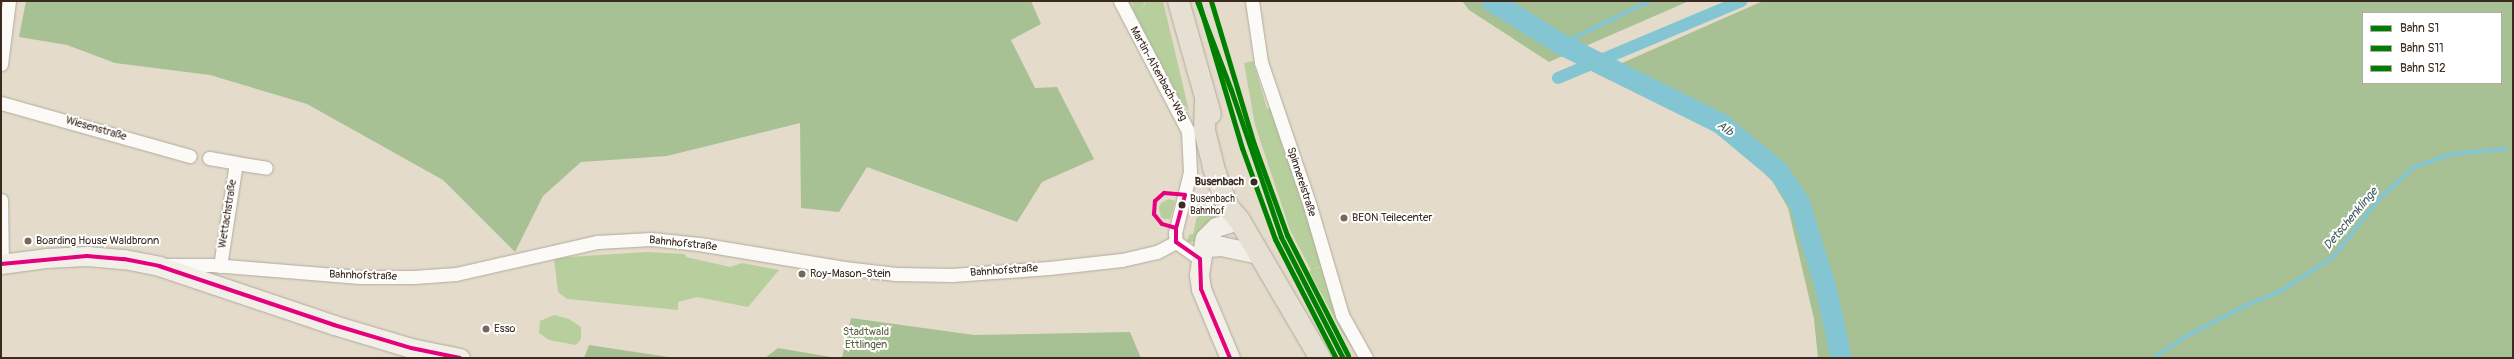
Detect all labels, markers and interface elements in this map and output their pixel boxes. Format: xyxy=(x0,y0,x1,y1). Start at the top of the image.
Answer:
legend xyxy=(2362,12,2502,84)
text: Bahn S1 xyxy=(2400,21,2439,36)
street label: Martin-Altenbach-Weg xyxy=(1127,24,1189,124)
text: Bahn S11 xyxy=(2400,41,2444,56)
text: Bahn S12 xyxy=(2400,61,2446,76)
street label: Wiesenstraße xyxy=(64,114,128,144)
water label: Alb xyxy=(1714,118,1736,140)
street label: Spinnereistraße xyxy=(1284,146,1318,218)
place label: Busenbach xyxy=(1195,175,1244,189)
marker: Busenbach xyxy=(1247,175,1261,189)
street label: Wettachstraße xyxy=(216,179,240,249)
water label: Detschenklinge xyxy=(2321,185,2381,253)
place label: Busenbach Bahnhof xyxy=(1190,193,1235,216)
marker: Busenbach Bahnhof xyxy=(1177,200,1187,210)
place label: BEON Teilecenter xyxy=(1352,211,1432,225)
marker: BEON Teilecenter xyxy=(1339,213,1349,223)
place label: Boarding House Waldbronn xyxy=(36,234,159,248)
street label: Bahnhofstraße xyxy=(648,234,718,254)
marker: Boarding House Waldbronn xyxy=(23,236,33,246)
street label: Bahnhofstraße xyxy=(970,262,1038,280)
place label: Roy-Mason-Stein xyxy=(810,267,891,281)
street label: Bahnhofstraße xyxy=(329,268,397,284)
marker: Roy-Mason-Stein xyxy=(797,269,807,279)
place label: Esso xyxy=(494,322,515,336)
marker: Esso xyxy=(481,324,491,334)
park label: Stadtwald Ettlingen xyxy=(843,326,889,352)

